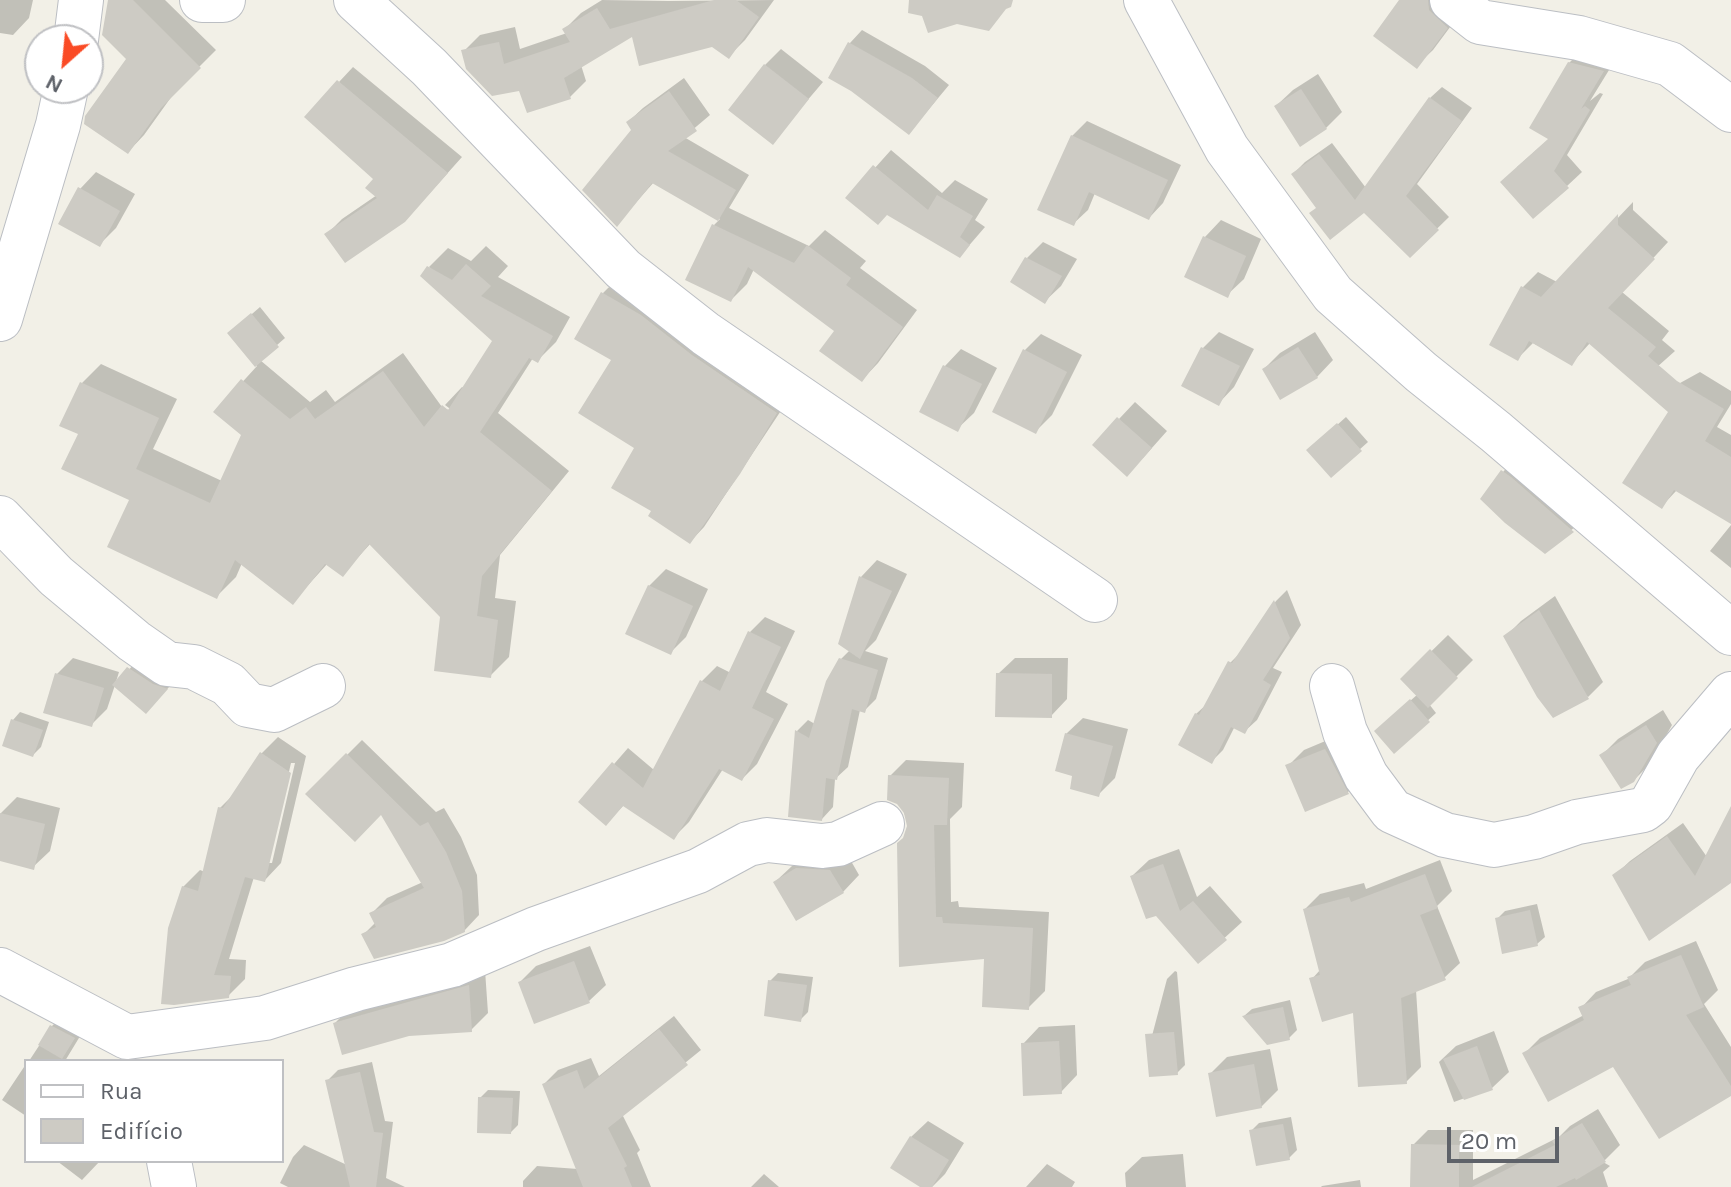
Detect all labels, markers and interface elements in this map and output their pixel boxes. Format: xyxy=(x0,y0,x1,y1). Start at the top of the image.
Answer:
north arrow xyxy=(24,24,104,104)
text: N xyxy=(41,68,67,99)
legend xyxy=(24,1059,284,1163)
text: Rua xyxy=(100,1077,142,1105)
scale bar xyxy=(1451,1111,1563,1161)
text: Edifício xyxy=(100,1117,183,1145)
text: 20 m xyxy=(1461,1127,1517,1155)

